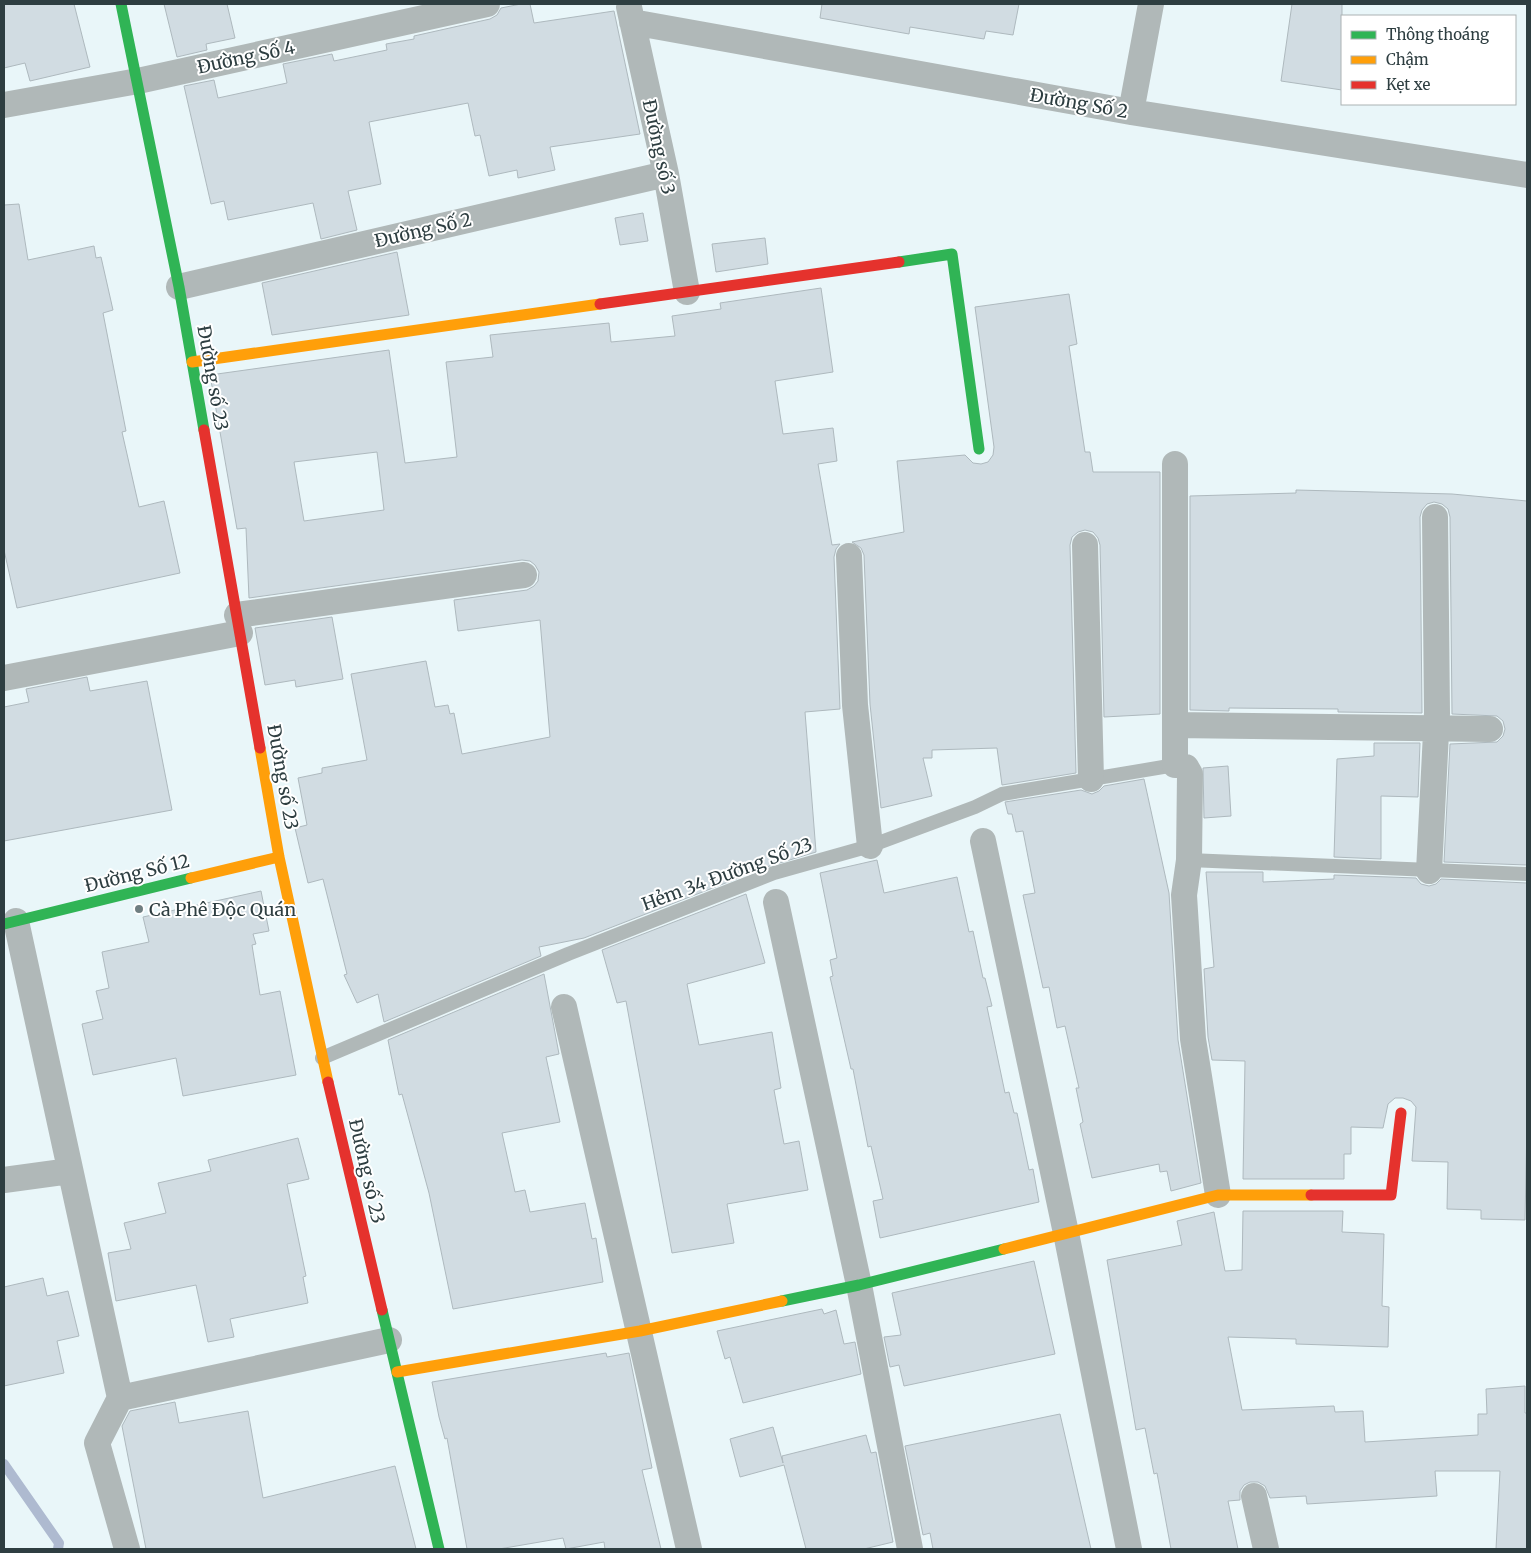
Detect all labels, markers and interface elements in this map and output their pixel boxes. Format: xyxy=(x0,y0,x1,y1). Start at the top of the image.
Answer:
legend xyxy=(1341,15,1516,105)
text: Thông thoáng xyxy=(1386,25,1489,44)
street label: Đường Số 4 xyxy=(195,35,297,79)
text: Chậm xyxy=(1386,50,1429,69)
text: Kẹt xe xyxy=(1386,75,1430,94)
street label: Đường Số 2 xyxy=(1028,83,1130,123)
street label: Đường số 3 xyxy=(638,97,680,197)
street label: Đường Số 2 xyxy=(372,208,474,252)
street label: Đường số 23 xyxy=(192,323,234,433)
street label: Đường số 23 xyxy=(262,722,304,832)
street label: Hẻm 34 Đường Số 23 xyxy=(639,832,815,916)
street label: Đường Số 12 xyxy=(82,849,192,897)
place label: Cà Phê Độc Quán xyxy=(149,898,296,921)
marker: Cà Phê Độc Quán xyxy=(133,903,145,915)
street label: Đường số 23 xyxy=(344,1116,390,1226)

